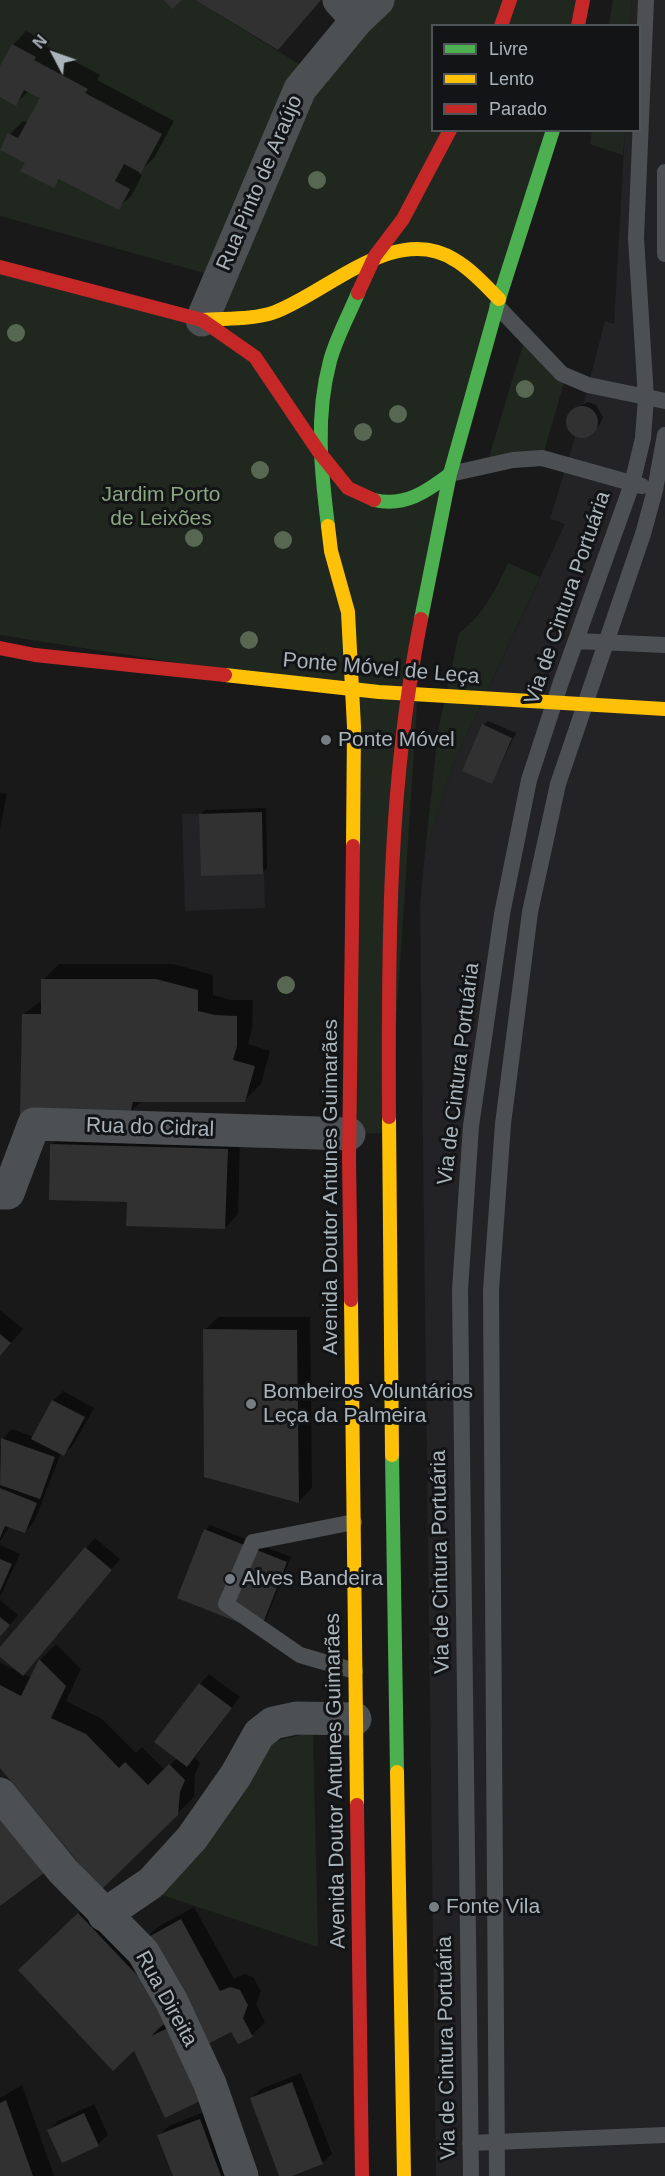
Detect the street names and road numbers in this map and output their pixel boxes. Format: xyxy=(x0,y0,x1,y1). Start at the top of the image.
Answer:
street label: Rua Pinto de Araújo xyxy=(212,92,308,274)
street label: Via de Cintura Portuária xyxy=(520,488,616,708)
street label: Ponte Móvel de Leça xyxy=(282,648,480,690)
street label: Via de Cintura Portuária xyxy=(433,961,485,1187)
street label: Avenida Doutor Antunes Guimarães xyxy=(318,1019,344,1355)
street label: Rua do Cidral xyxy=(85,1113,215,1143)
street label: Via de Cintura Portuária xyxy=(426,1450,456,1674)
street label: Avenida Doutor Antunes Guimarães xyxy=(320,1613,352,1949)
street label: Via de Cintura Portuária xyxy=(432,1936,462,2160)
street label: Rua Direita xyxy=(130,1947,202,2051)

